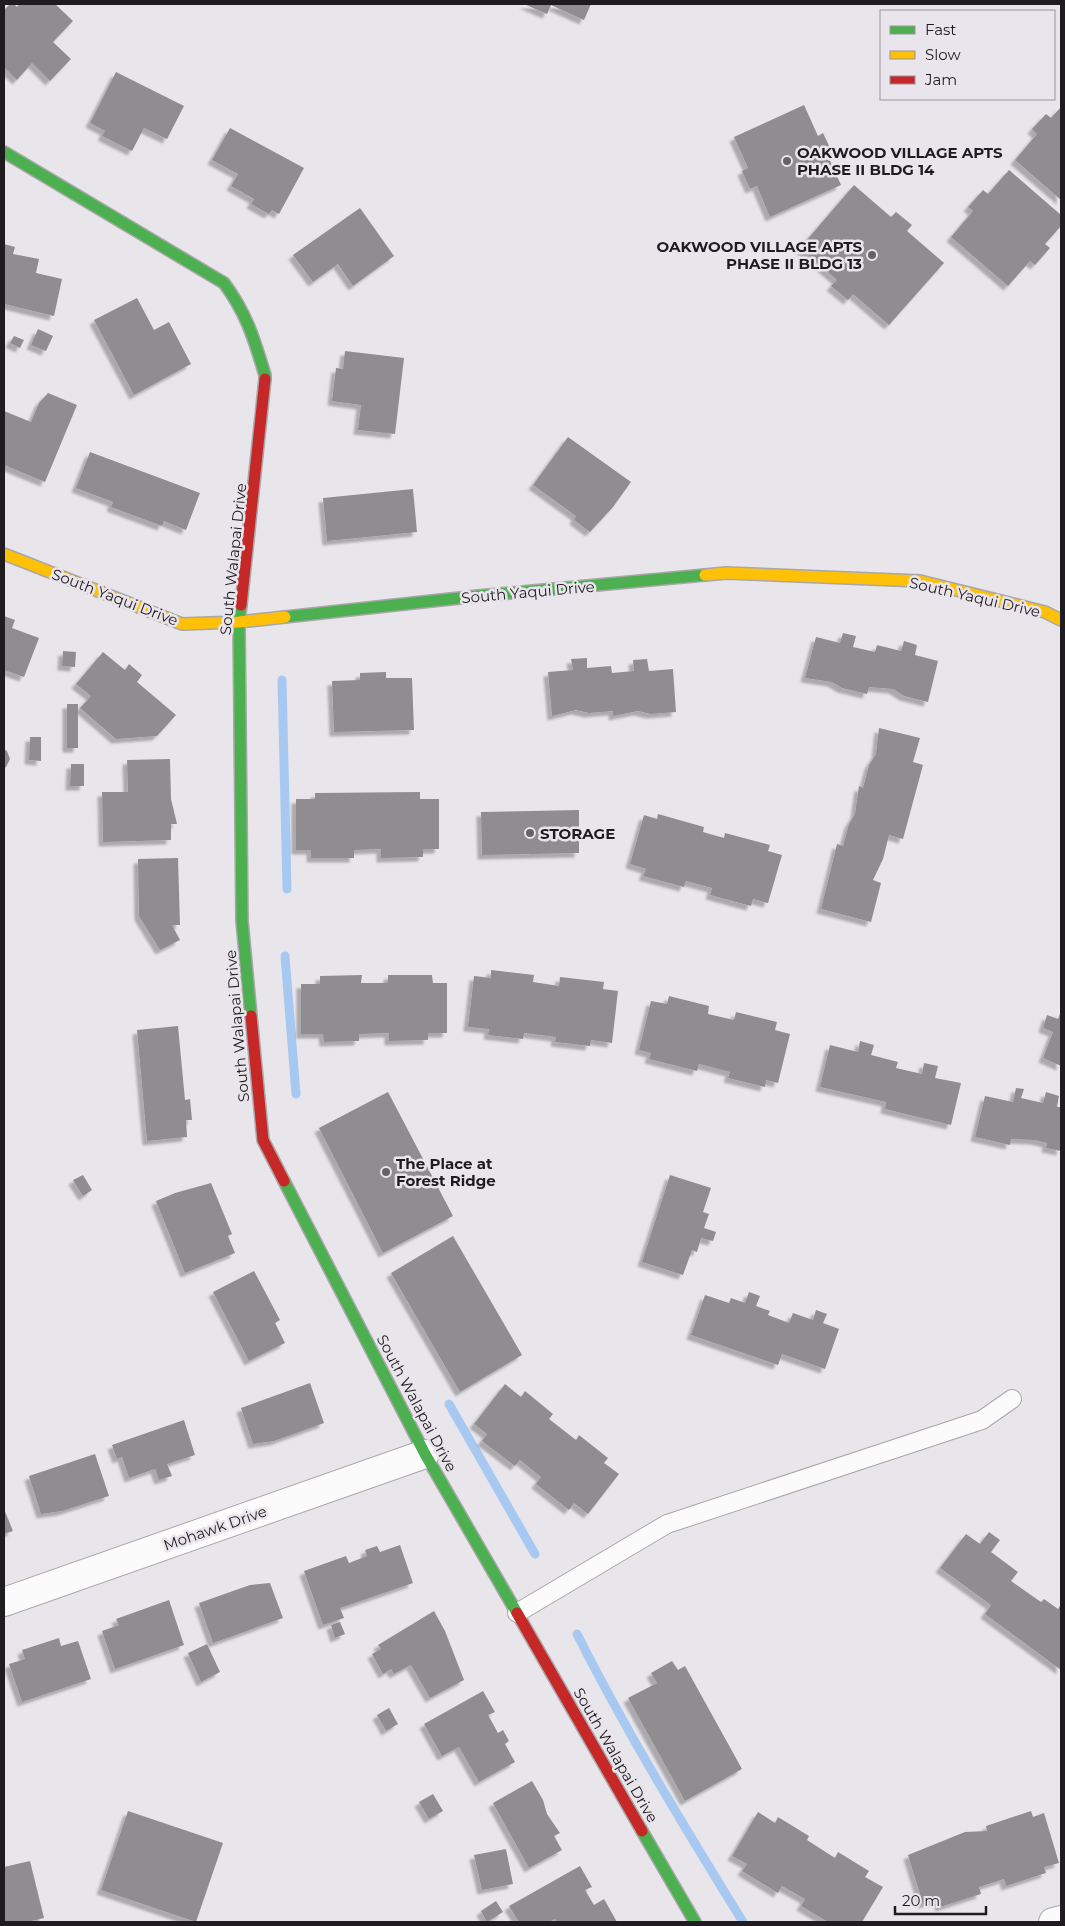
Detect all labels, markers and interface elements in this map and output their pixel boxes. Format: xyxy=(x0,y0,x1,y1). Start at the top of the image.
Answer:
legend xyxy=(880,10,1055,100)
text: Fast xyxy=(925,20,956,39)
text: Slow xyxy=(925,45,961,64)
text: Jam xyxy=(924,70,957,89)
place label: OAKWOOD VILLAGE APTS PHASE II BLDG 14 xyxy=(797,143,1003,179)
marker: OAKWOOD VILLAGE APTS PHASE II BLDG 14 xyxy=(781,155,793,167)
place label: OAKWOOD VILLAGE APTS PHASE II BLDG 13 xyxy=(657,237,862,273)
marker: OAKWOOD VILLAGE APTS PHASE II BLDG 13 xyxy=(866,249,878,261)
street label: South Walapai Drive xyxy=(216,482,250,636)
street label: South Yaqui Drive xyxy=(49,564,181,630)
street label: South Yaqui Drive xyxy=(908,573,1042,621)
street label: South Yaqui Drive xyxy=(461,577,595,607)
place label: STORAGE xyxy=(540,824,615,843)
marker: STORAGE xyxy=(524,827,536,839)
street label: South Walapai Drive xyxy=(221,949,253,1103)
place label: The Place at Forest Ridge xyxy=(396,1154,496,1190)
marker: The Place at Forest Ridge xyxy=(380,1166,392,1178)
street label: South Walapai Drive xyxy=(373,1331,461,1475)
street label: Mohawk Drive xyxy=(161,1501,269,1555)
street label: South Walapai Drive xyxy=(570,1684,662,1826)
scale bar xyxy=(895,1884,986,1916)
text: 20 m xyxy=(902,1891,940,1910)

